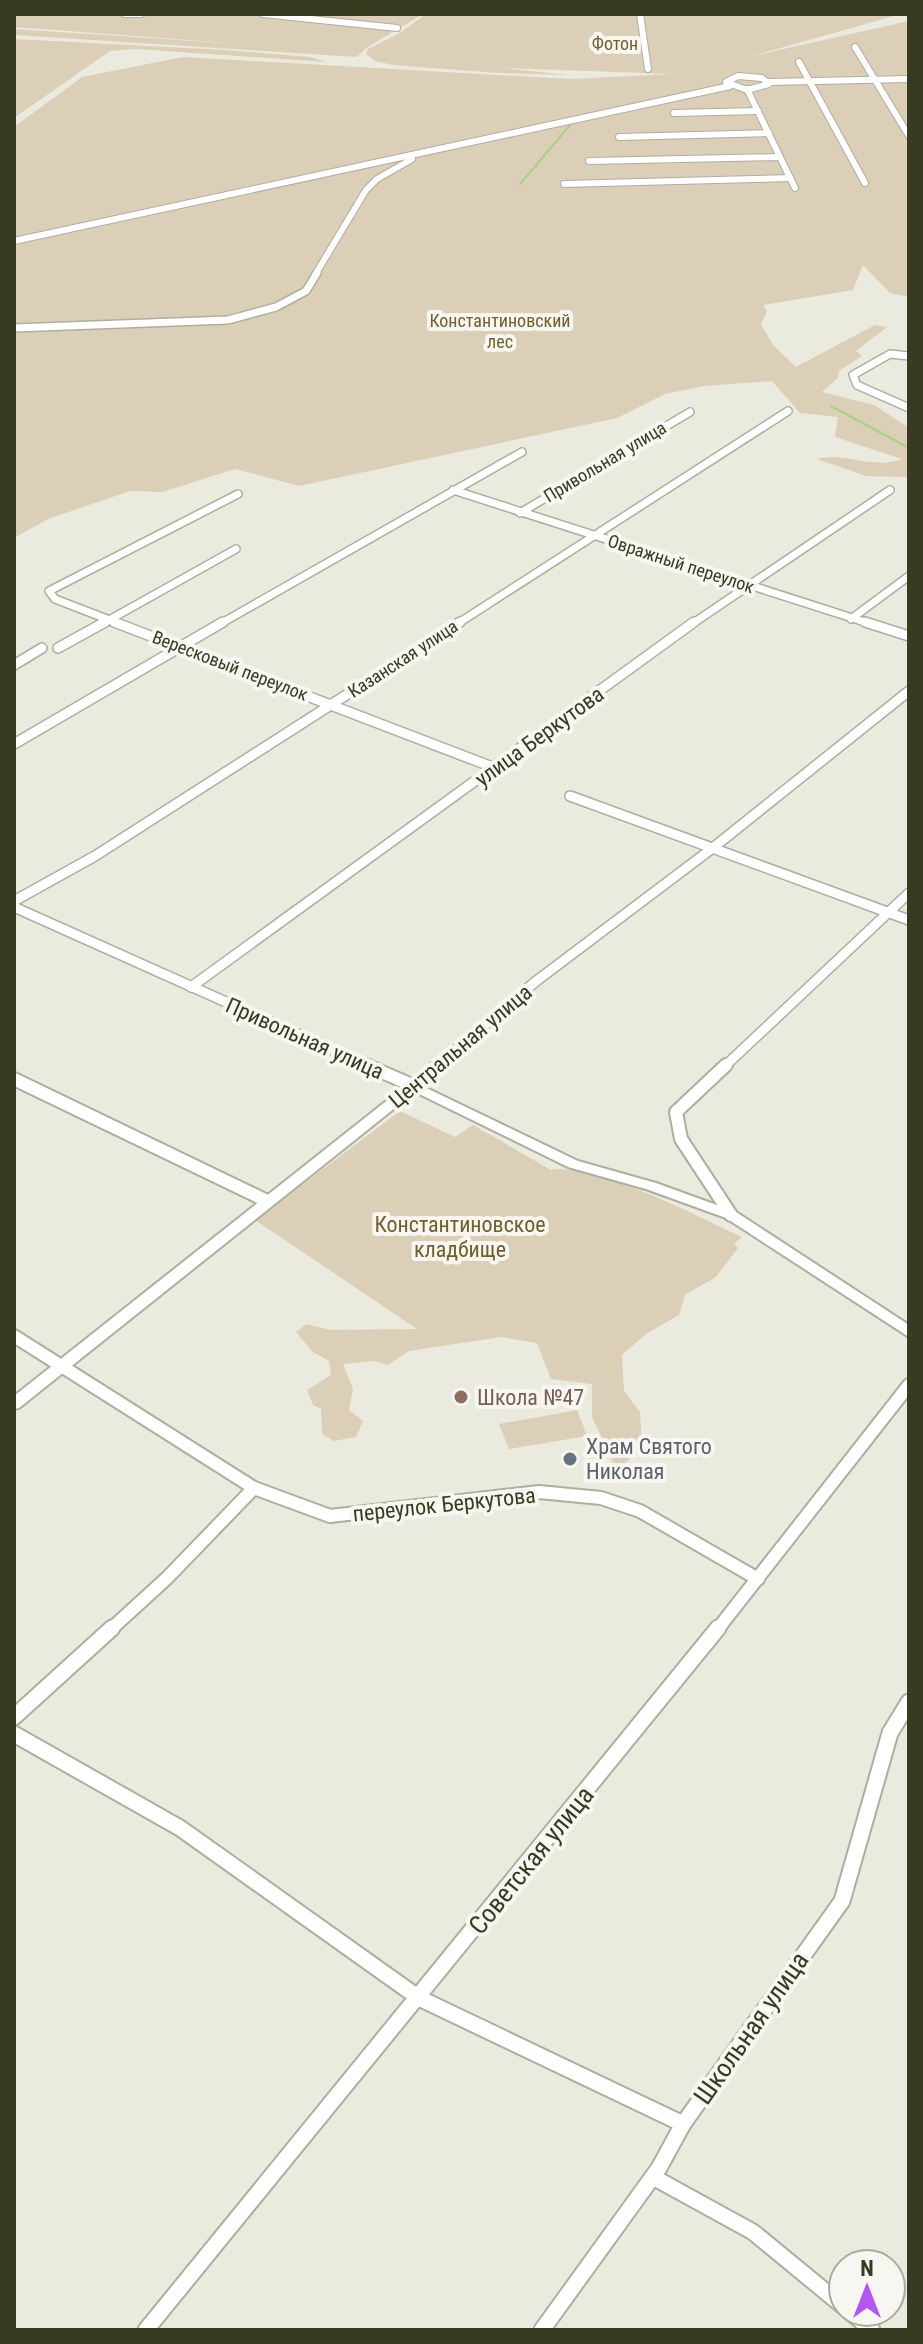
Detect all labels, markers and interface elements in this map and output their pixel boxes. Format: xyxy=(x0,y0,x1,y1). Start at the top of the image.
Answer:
park label: Фотон xyxy=(592,33,638,54)
park label: Константиновский лес xyxy=(429,310,571,352)
street label: Привольная улица xyxy=(540,417,670,506)
street label: Овражный переулок xyxy=(605,530,757,597)
street label: Казанская улица xyxy=(344,615,461,702)
street label: Вересковый переулок xyxy=(149,626,311,705)
street label: улица Беркутова xyxy=(470,681,608,791)
street label: Центральная улица xyxy=(384,979,537,1113)
street label: Привольная улица xyxy=(222,992,388,1084)
park label: Константиновское кладбище xyxy=(374,1212,546,1262)
place label: Школа №47 xyxy=(477,1385,584,1410)
marker: Школа №47 xyxy=(452,1388,470,1406)
place label: Храм Святого Николая xyxy=(586,1434,712,1484)
marker: Храм Святого Николая xyxy=(561,1450,579,1468)
street label: переулок Беркутова xyxy=(351,1482,537,1527)
street label: Советская улица xyxy=(462,1780,600,1940)
street label: Школьная улица xyxy=(687,1946,815,2110)
north arrow xyxy=(827,2248,907,2328)
text: N xyxy=(860,2256,874,2281)

